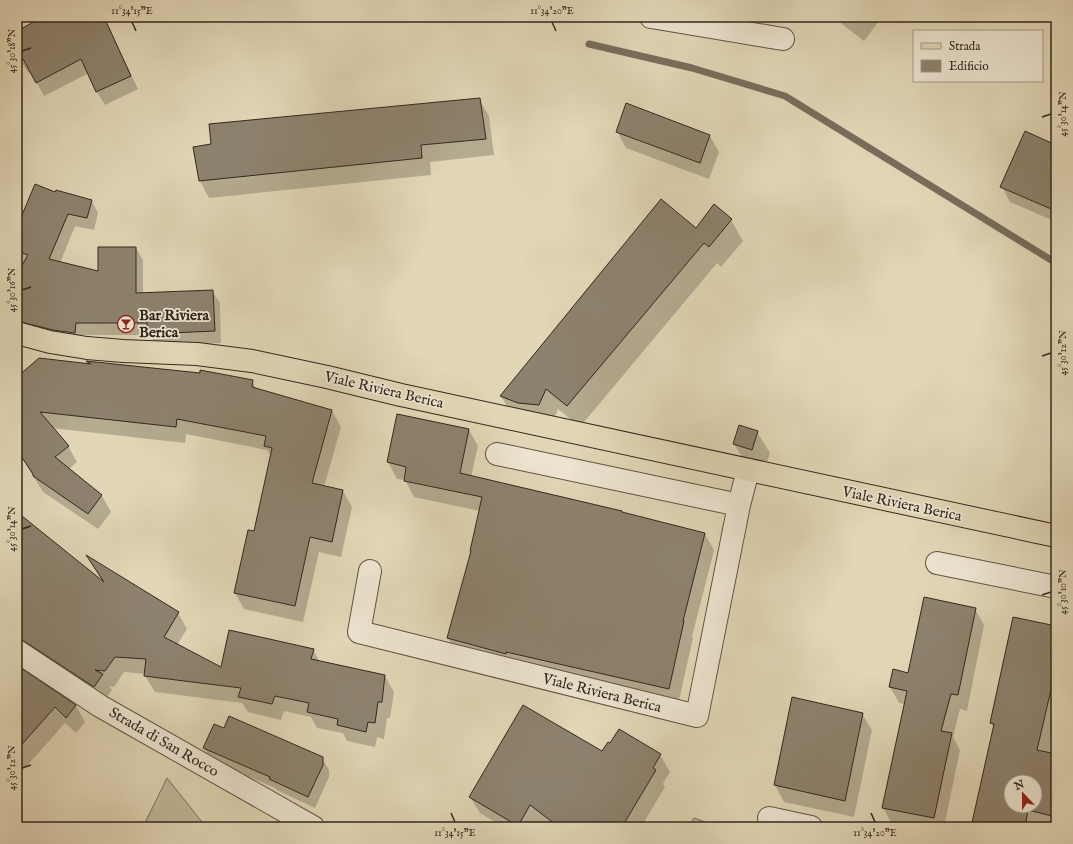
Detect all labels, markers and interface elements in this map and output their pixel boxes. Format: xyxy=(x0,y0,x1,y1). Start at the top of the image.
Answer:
text: 11°34'15"E xyxy=(111,5,153,18)
text: 11°34'20"E xyxy=(530,5,574,18)
text: 45°30'18"N xyxy=(6,28,19,73)
legend xyxy=(913,30,1043,82)
text: Strada xyxy=(949,39,981,54)
text: Edificio xyxy=(949,59,989,74)
text: 45°30'14"N xyxy=(1057,91,1070,137)
text: 45°30'16"N xyxy=(6,267,19,312)
place label: Bar Riviera Berica xyxy=(139,306,209,342)
bar icon: Bar Riviera Berica xyxy=(116,314,136,334)
text: 45°30'12"N xyxy=(1057,330,1070,376)
street label: Viale Riviera Berica xyxy=(322,367,446,413)
street label: Viale Riviera Berica xyxy=(840,482,964,526)
text: 45°30'14"N xyxy=(6,506,19,552)
text: 45°30'10"N xyxy=(1057,569,1070,615)
street label: Viale Riviera Berica xyxy=(540,669,664,717)
street label: Strada di San Rocco xyxy=(106,703,222,781)
text: 45°30'12"N xyxy=(6,745,19,791)
north arrow xyxy=(1003,774,1043,814)
text: N xyxy=(1012,777,1027,794)
text: 11°34'15"E xyxy=(434,827,476,840)
text: 11°34'20"E xyxy=(853,827,897,840)

